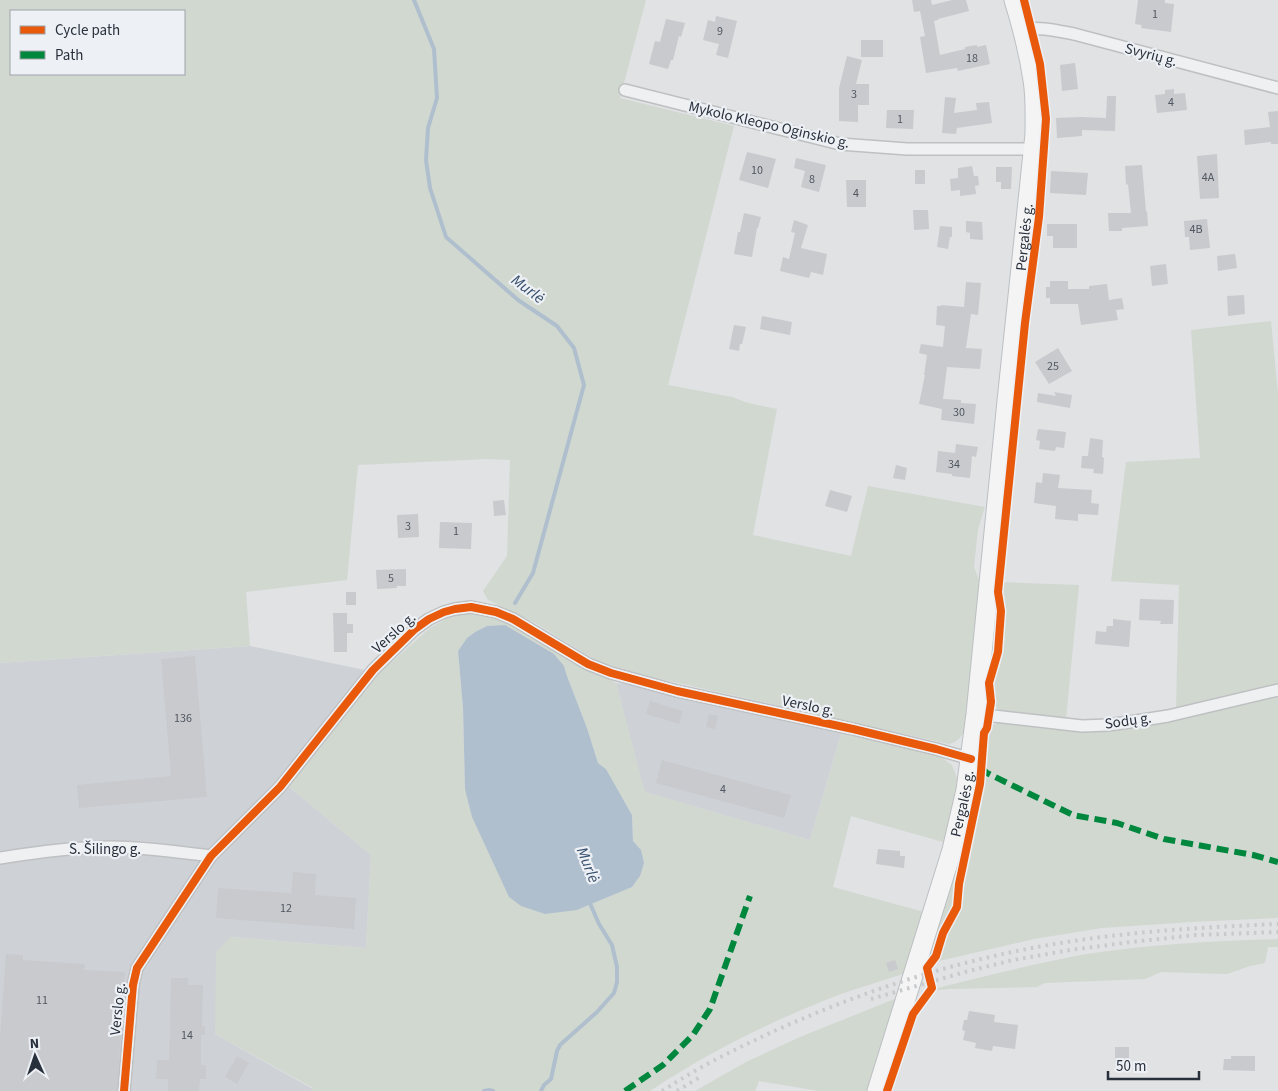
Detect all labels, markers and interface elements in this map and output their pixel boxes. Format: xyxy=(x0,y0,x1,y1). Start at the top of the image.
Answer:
house number: 1 xyxy=(1152,6,1158,23)
legend xyxy=(10,10,185,75)
text: Cycle path xyxy=(55,20,120,41)
house number: 9 xyxy=(717,23,723,40)
street label: Svyrių g. xyxy=(1123,38,1179,72)
text: Path xyxy=(55,45,83,66)
house number: 18 xyxy=(966,50,978,67)
house number: 3 xyxy=(851,86,857,103)
house number: 4 xyxy=(1168,94,1174,111)
street label: Mykolo Kleopo Oginskio g. xyxy=(686,96,852,154)
house number: 1 xyxy=(897,111,903,128)
house number: 10 xyxy=(751,162,763,179)
house number: 4A xyxy=(1202,169,1215,186)
house number: 8 xyxy=(809,171,815,188)
house number: 4 xyxy=(853,185,859,202)
street label: Pergalės g. xyxy=(1010,202,1038,272)
house number: 4B xyxy=(1189,221,1203,238)
water label: Murlė xyxy=(507,269,550,309)
house number: 25 xyxy=(1047,358,1059,375)
house number: 30 xyxy=(953,404,965,421)
house number: 34 xyxy=(948,456,960,473)
house number: 3 xyxy=(405,518,411,535)
house number: 1 xyxy=(453,523,459,540)
house number: 5 xyxy=(388,570,394,587)
street label: Verslo g. xyxy=(367,608,421,658)
street label: Verslo g. xyxy=(780,690,836,722)
street label: Sodų g. xyxy=(1103,707,1153,735)
house number: 136 xyxy=(174,710,192,727)
street label: Pergalės g. xyxy=(945,769,979,839)
house number: 4 xyxy=(720,781,726,798)
street label: S. Šilingo g. xyxy=(69,839,141,860)
water label: Murlė xyxy=(571,844,605,886)
house number: 12 xyxy=(280,900,292,917)
street label: Verslo g. xyxy=(105,982,131,1036)
house number: 11 xyxy=(36,992,48,1009)
house number: 14 xyxy=(181,1027,193,1044)
north arrow xyxy=(10,1031,60,1081)
text: N xyxy=(29,1034,40,1054)
scale bar xyxy=(1108,1048,1199,1080)
text: 50 m xyxy=(1116,1056,1146,1077)

